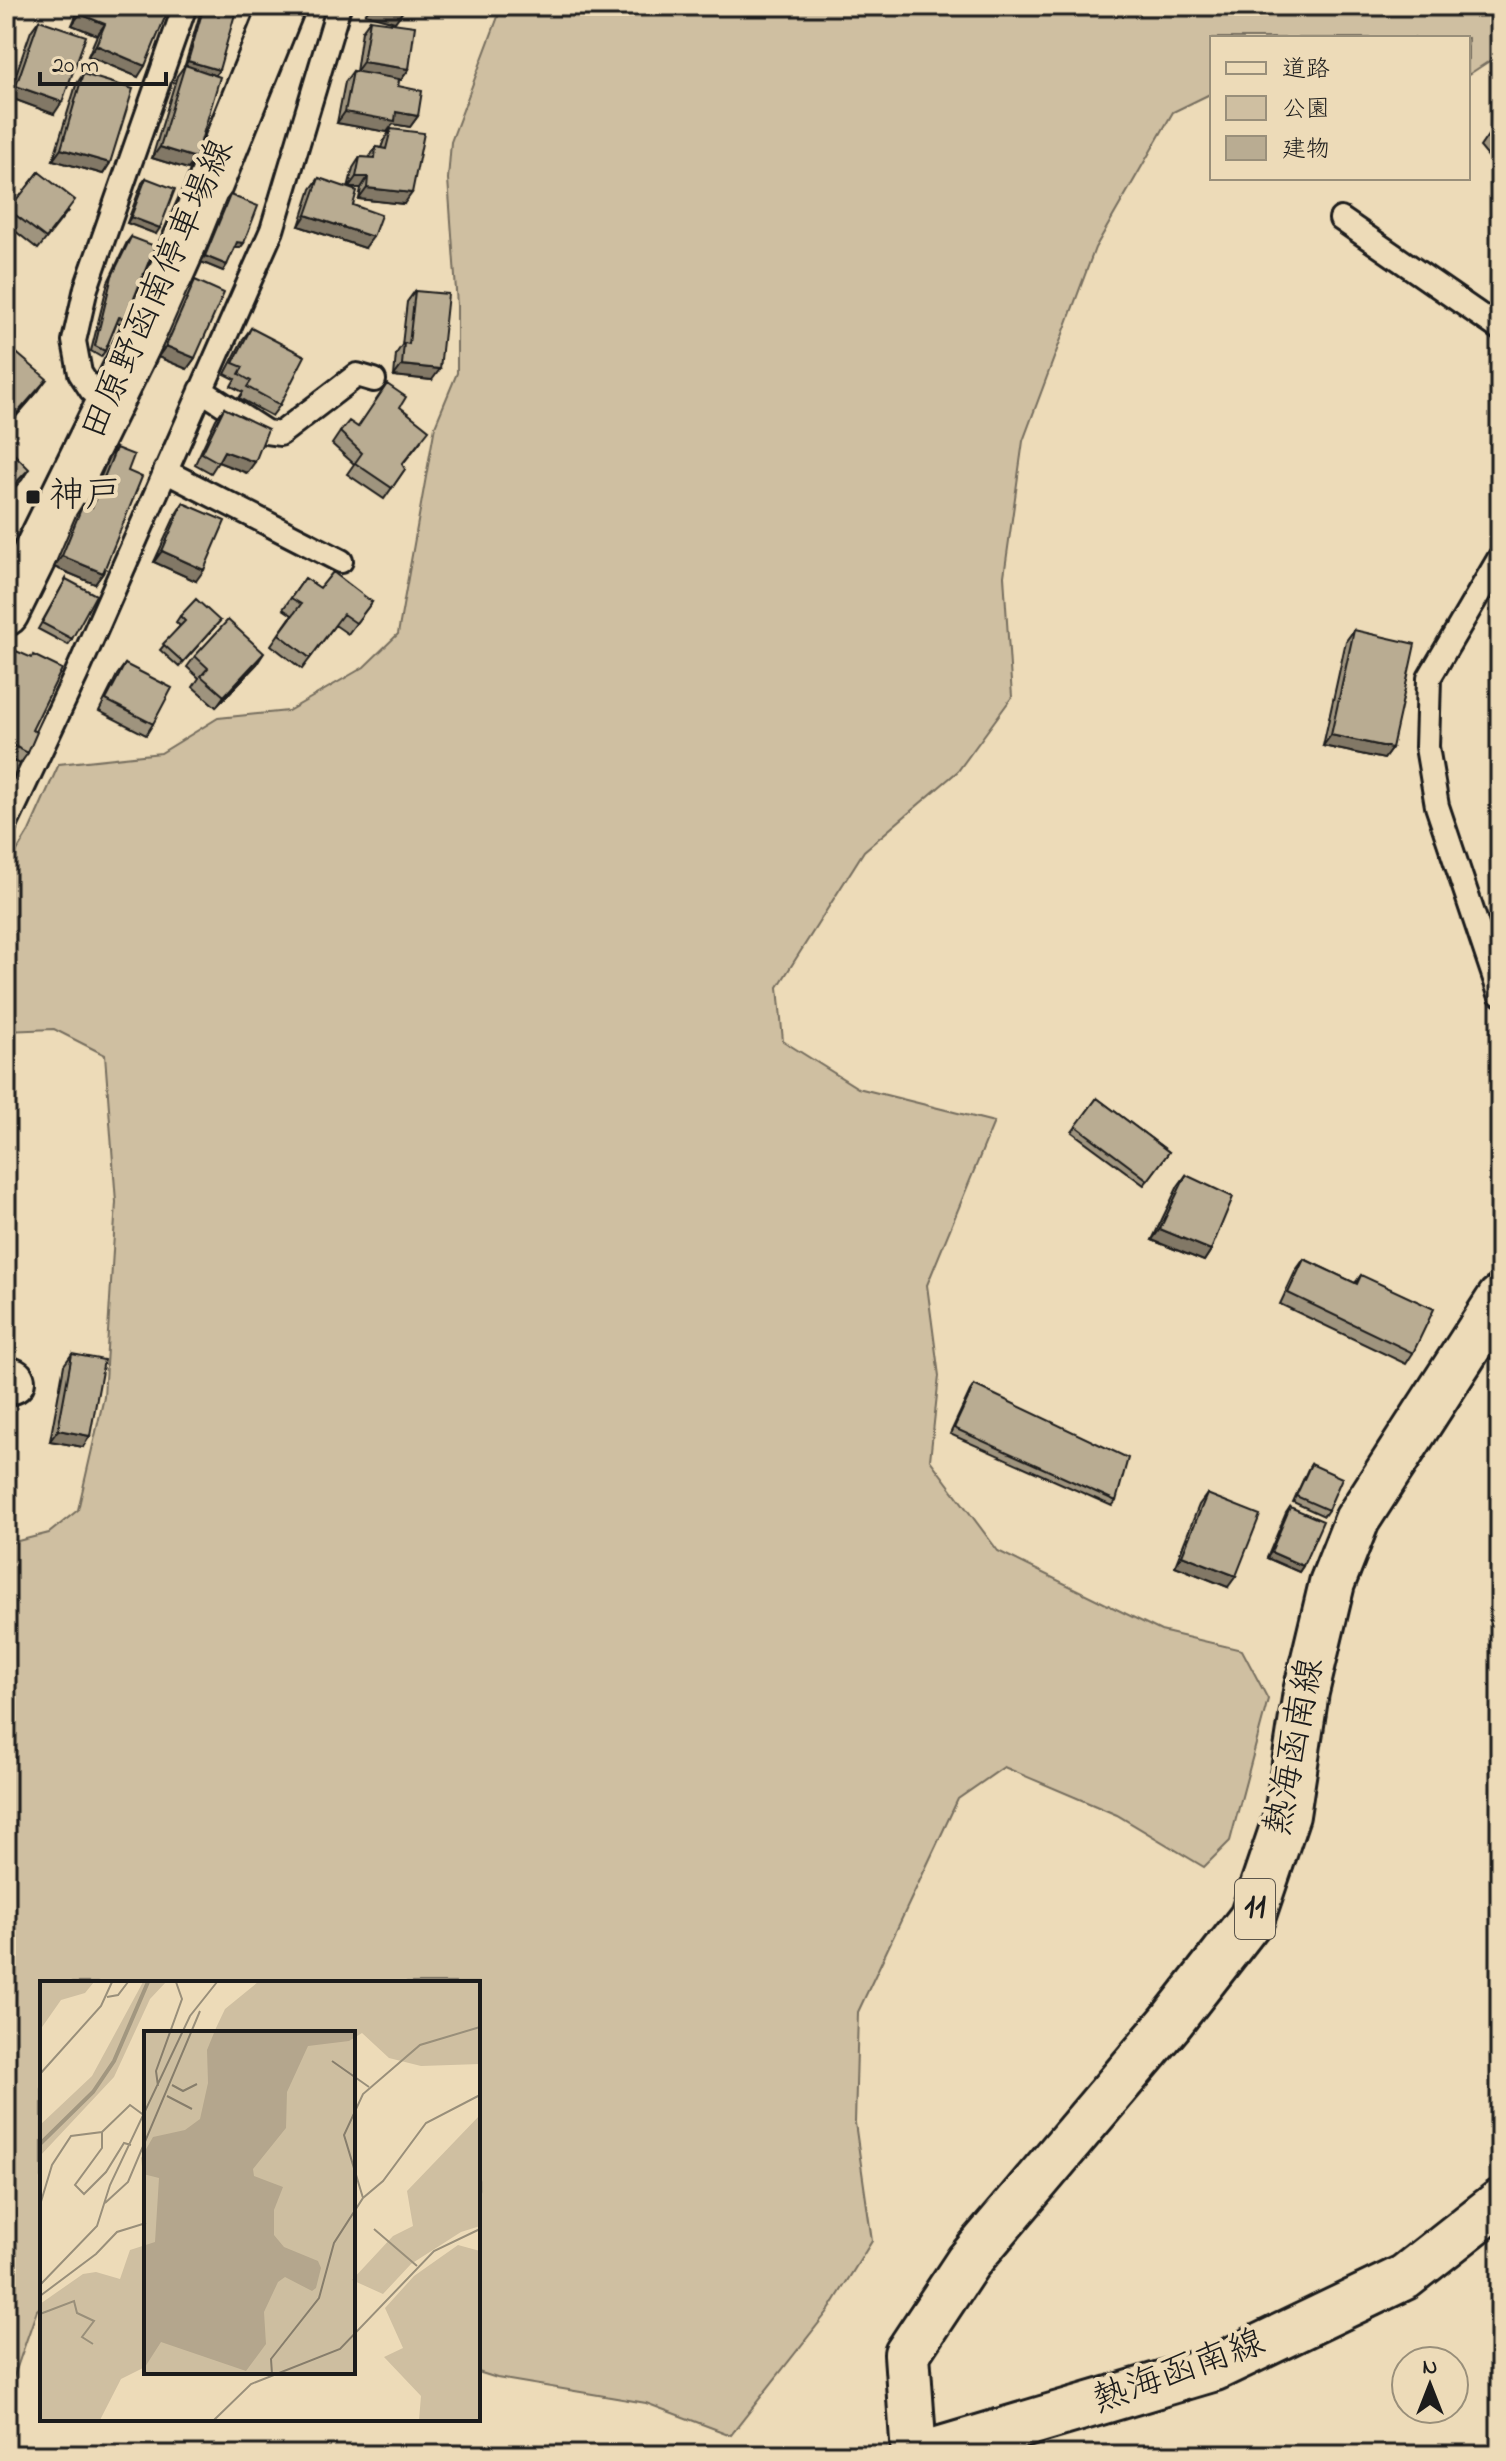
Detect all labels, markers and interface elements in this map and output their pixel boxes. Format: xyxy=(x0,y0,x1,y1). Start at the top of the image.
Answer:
scale bar xyxy=(40,36,166,86)
legend xyxy=(1210,36,1470,180)
text: 20 m xyxy=(52,49,99,84)
text: 道路 xyxy=(1282,53,1330,88)
text: 公園 xyxy=(1282,93,1330,128)
street label: 田原野函南停車場線 xyxy=(69,131,249,449)
text: 建物 xyxy=(1282,133,1330,168)
place label: 神戸 xyxy=(49,471,121,524)
marker: 神戸 xyxy=(24,488,42,506)
street label: 熱海函南線 xyxy=(1253,1654,1339,1840)
road number: 11 xyxy=(1235,1879,1275,1939)
inset map xyxy=(40,1981,480,2421)
street label: 熱海函南線 xyxy=(1085,2317,1273,2429)
north arrow xyxy=(1390,2345,1470,2425)
text: N xyxy=(1423,2352,1437,2384)

